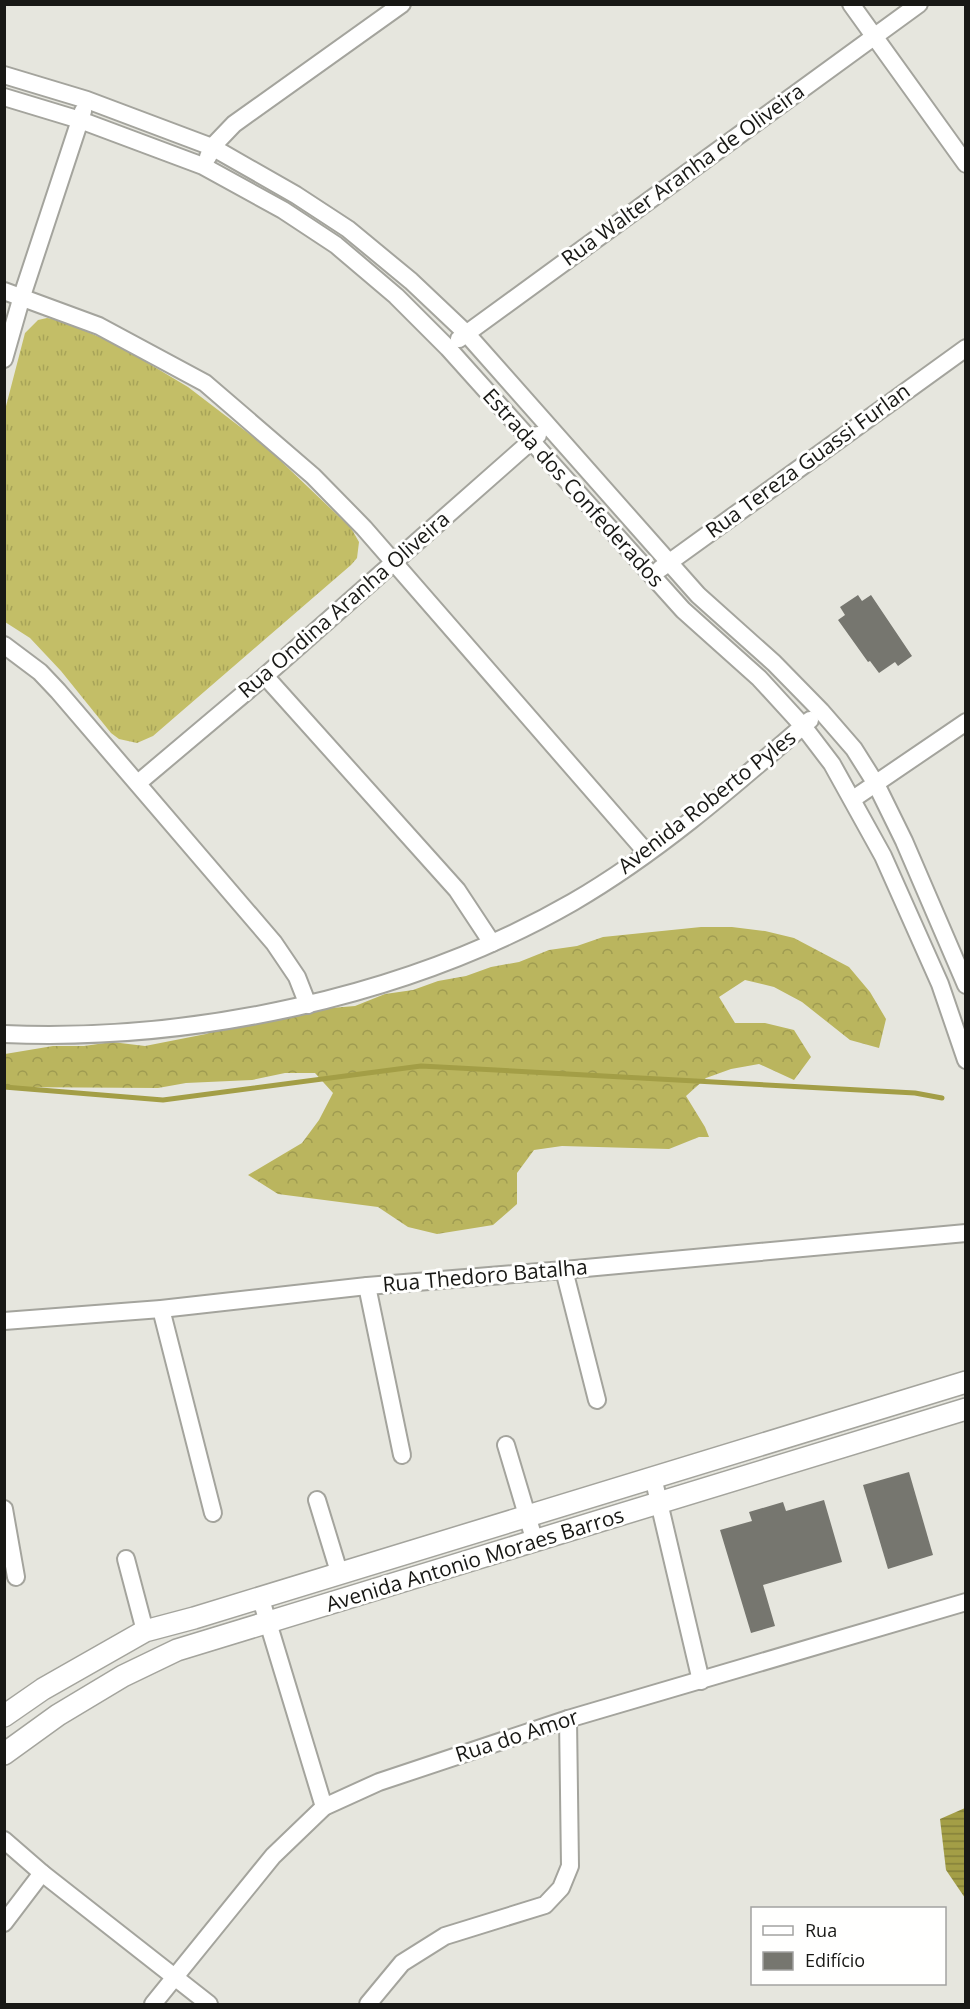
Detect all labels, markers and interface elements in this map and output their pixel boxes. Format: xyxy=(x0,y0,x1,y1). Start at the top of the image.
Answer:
street label: Rua Walter Aranha de Oliveira xyxy=(555,76,810,272)
street label: Rua Tereza Guassi Furlan xyxy=(700,376,915,544)
street label: Estrada dos Confederados xyxy=(477,382,671,593)
street label: Rua Ondina Aranha Oliveira xyxy=(232,505,455,704)
street label: Avenida Roberto Pyles xyxy=(612,723,801,879)
street label: Rua Thedoro Batalha xyxy=(381,1252,589,1298)
street label: Avenida Antonio Moraes Barros xyxy=(322,1500,627,1618)
street label: Rua do Amor xyxy=(452,1702,582,1768)
legend xyxy=(751,1907,946,1985)
text: Rua xyxy=(805,1918,837,1942)
text: Edifício xyxy=(805,1948,865,1972)

